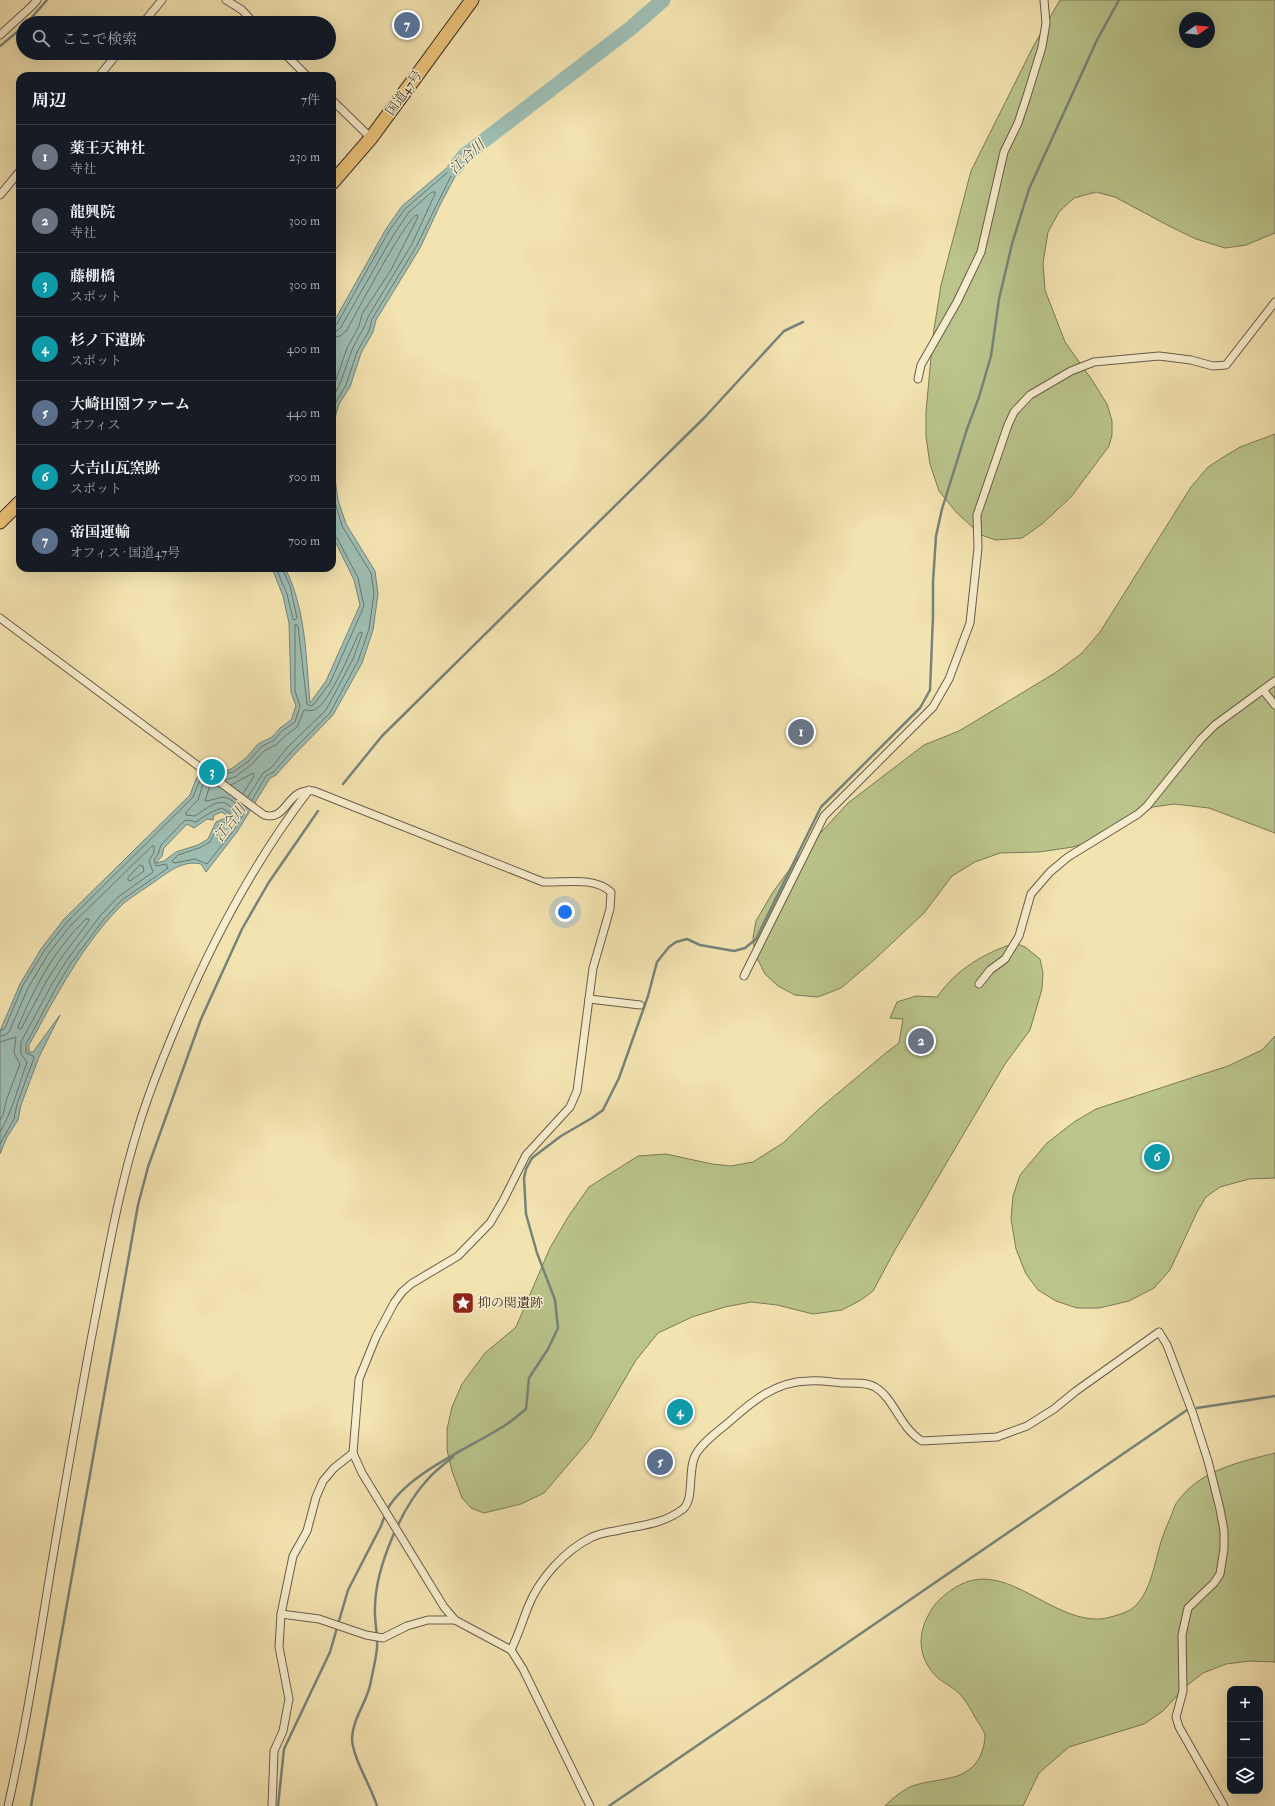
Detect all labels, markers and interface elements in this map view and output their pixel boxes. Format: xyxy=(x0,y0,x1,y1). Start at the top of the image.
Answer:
pin: 7 xyxy=(394,10,420,40)
north arrow xyxy=(1179,12,1215,48)
search box xyxy=(16,16,336,60)
icon: search xyxy=(30,27,52,49)
text: ここで検索 xyxy=(62,30,137,49)
street label: 国道47号 xyxy=(382,67,426,119)
text: 周辺 xyxy=(32,90,66,111)
text: 7件 xyxy=(301,92,320,108)
water label: 江合川 xyxy=(446,135,490,178)
text: 薬王天神社 xyxy=(70,139,145,158)
text: 1 xyxy=(43,149,47,165)
text: 230 m xyxy=(289,149,320,165)
text: 寺社 xyxy=(70,161,96,177)
text: 龍興院 xyxy=(70,203,115,222)
text: 2 xyxy=(42,213,48,229)
text: 300 m xyxy=(289,213,320,229)
text: 寺社 xyxy=(70,225,96,241)
text: 藤棚橋 xyxy=(70,267,115,286)
text: 3 xyxy=(43,277,48,293)
text: 300 m xyxy=(289,277,320,293)
text: スポット xyxy=(70,289,122,305)
text: 杉ノ下遺跡 xyxy=(70,331,145,350)
text: 4 xyxy=(41,341,49,357)
text: 400 m xyxy=(287,341,320,357)
text: スポット xyxy=(70,353,122,369)
text: 大崎田園ファーム xyxy=(70,395,190,414)
text: 5 xyxy=(42,405,48,421)
text: 440 m xyxy=(286,405,320,421)
text: オフィス xyxy=(70,417,121,433)
text: 大吉山瓦窯跡 xyxy=(70,459,160,478)
text: 6 xyxy=(42,469,48,485)
text: 500 m xyxy=(288,469,320,485)
text: スポット xyxy=(70,481,122,497)
text: 帝国運輸 xyxy=(70,523,130,542)
text: 7 xyxy=(42,533,48,549)
text: 700 m xyxy=(288,533,320,549)
text: オフィス · 国道47号 xyxy=(70,545,180,561)
pin: 1 xyxy=(788,717,814,747)
pin: 3 xyxy=(199,757,225,787)
water label: 江合川 xyxy=(211,800,251,845)
your location xyxy=(555,902,575,922)
pin: 2 xyxy=(908,1026,934,1056)
pin: 6 xyxy=(1144,1142,1170,1172)
place icon: 抑の関遺跡 xyxy=(450,1290,476,1316)
place label: 抑の関遺跡 xyxy=(478,1295,543,1311)
pin: 4 xyxy=(667,1397,693,1427)
pin: 5 xyxy=(647,1447,673,1477)
map controls xyxy=(1227,1686,1263,1794)
button: + xyxy=(1227,1686,1263,1722)
button: − xyxy=(1227,1722,1263,1758)
button: layers xyxy=(1227,1758,1263,1794)

